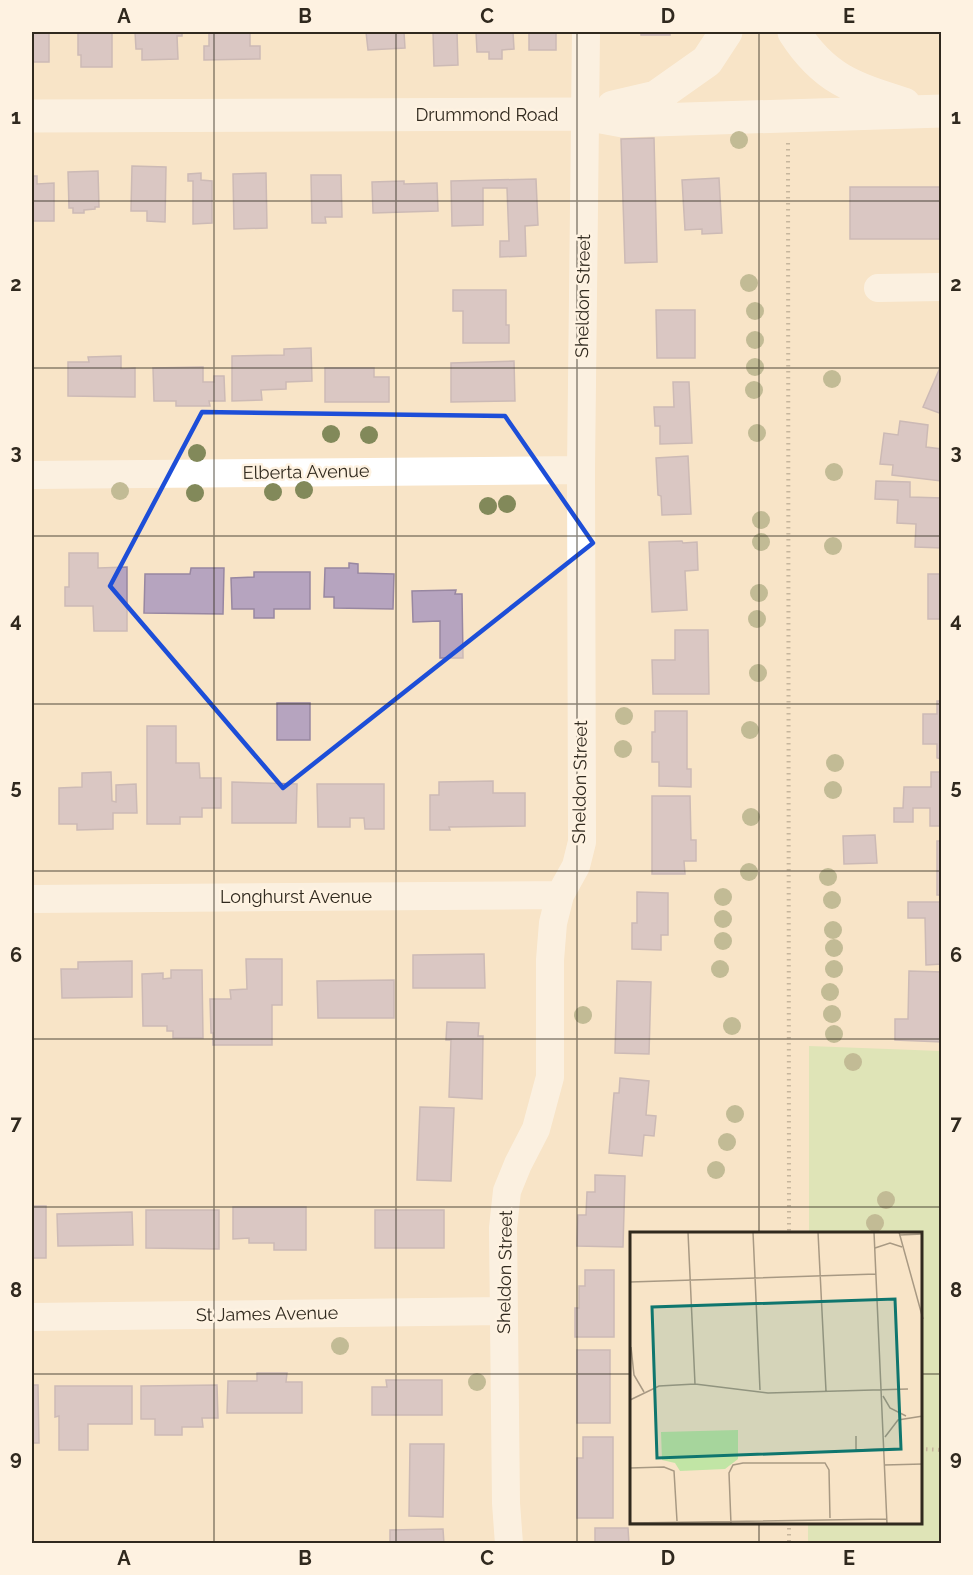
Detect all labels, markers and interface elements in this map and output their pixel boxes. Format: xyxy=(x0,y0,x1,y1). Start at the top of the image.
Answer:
text: A xyxy=(117,4,131,28)
text: B xyxy=(298,4,312,28)
text: C xyxy=(480,4,494,28)
text: D xyxy=(661,4,675,28)
text: E xyxy=(843,4,855,28)
street label: Drummond Road xyxy=(415,104,559,125)
text: 1 xyxy=(11,105,21,129)
text: 1 xyxy=(951,105,961,129)
street label: Sheldon Street xyxy=(571,234,594,358)
text: 2 xyxy=(10,272,22,296)
text: 2 xyxy=(950,272,962,296)
text: 3 xyxy=(10,440,22,464)
text: 3 xyxy=(950,440,962,464)
street label: Elberta Avenue xyxy=(242,460,370,483)
text: 4 xyxy=(10,608,22,632)
text: 4 xyxy=(950,608,962,632)
street label: Sheldon Street xyxy=(568,720,591,844)
text: 5 xyxy=(10,775,22,799)
text: 5 xyxy=(950,775,962,799)
street label: Longhurst Avenue xyxy=(220,886,372,907)
text: 6 xyxy=(10,943,22,967)
text: 6 xyxy=(950,943,962,967)
text: 7 xyxy=(10,1111,22,1135)
text: 7 xyxy=(950,1111,962,1135)
street label: Sheldon Street xyxy=(493,1210,516,1334)
inset map xyxy=(630,1232,922,1524)
text: 8 xyxy=(10,1278,22,1302)
text: 8 xyxy=(950,1278,962,1302)
street label: St James Avenue xyxy=(196,1302,339,1325)
text: 9 xyxy=(10,1446,22,1470)
text: 9 xyxy=(950,1446,962,1470)
text: A xyxy=(117,1546,131,1570)
text: B xyxy=(298,1546,312,1570)
text: C xyxy=(480,1546,494,1570)
text: D xyxy=(661,1546,675,1570)
text: E xyxy=(843,1546,855,1570)

